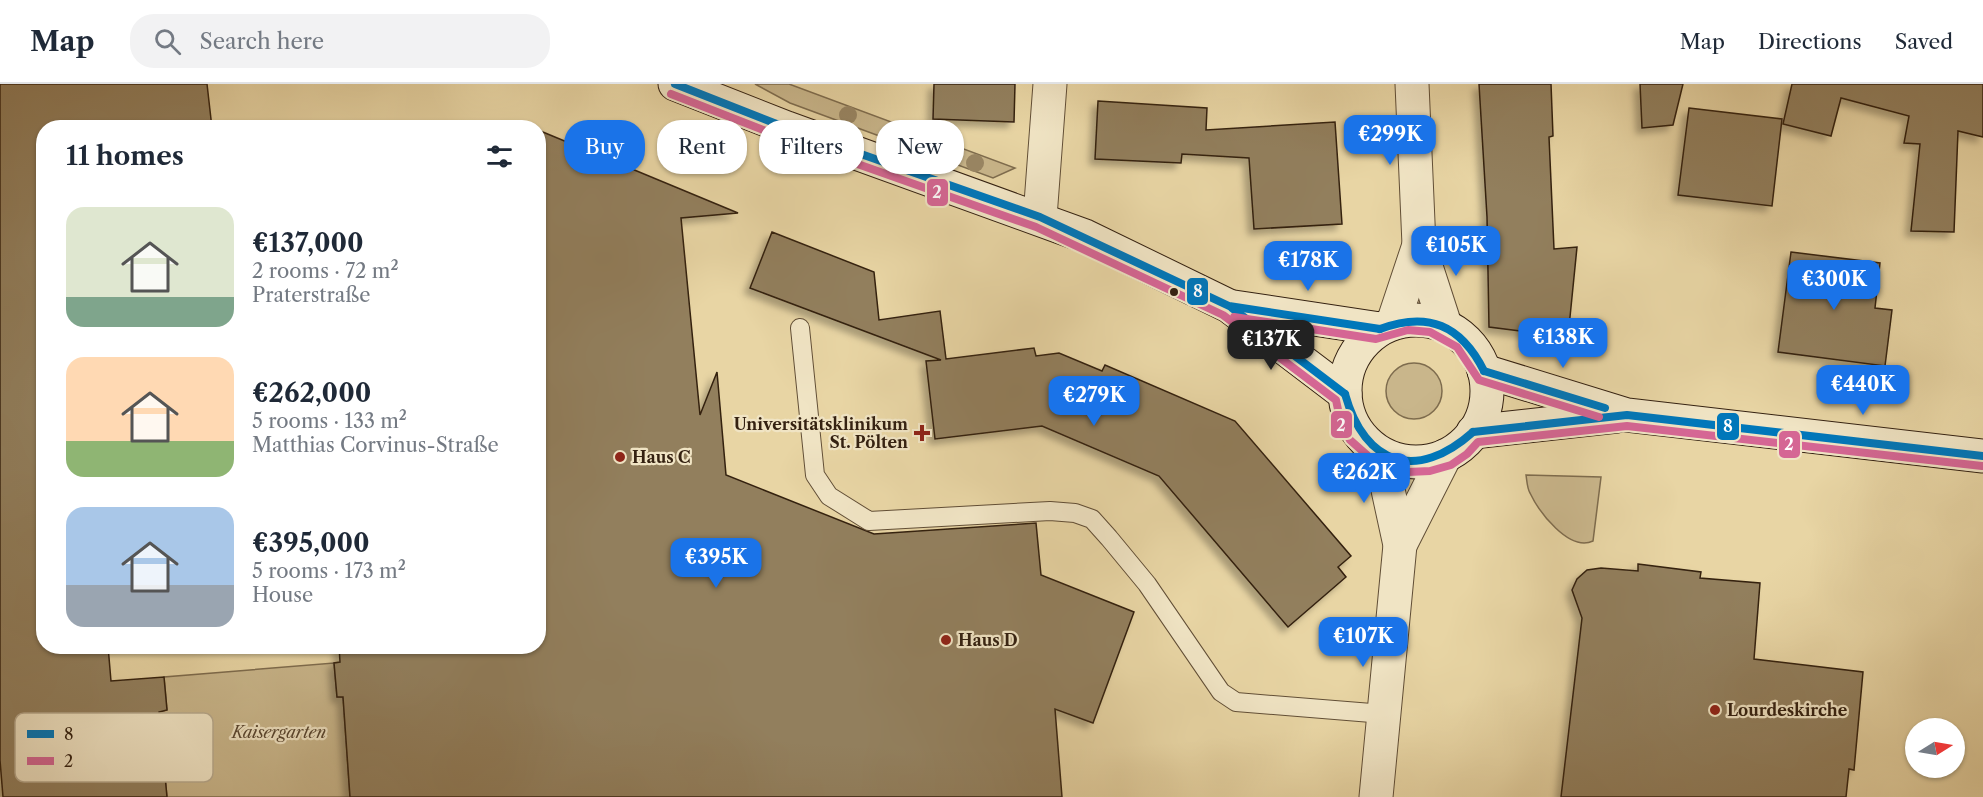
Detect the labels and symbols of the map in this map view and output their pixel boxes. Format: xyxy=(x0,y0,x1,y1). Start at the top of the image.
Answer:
pin: €299K xyxy=(1348,115,1432,166)
line badge: 2 xyxy=(926,178,949,207)
text: 2 xyxy=(932,182,942,202)
pin: €105K xyxy=(1414,226,1498,277)
pin: €178K xyxy=(1266,241,1350,292)
pin: €300K xyxy=(1792,260,1876,311)
line badge: 8 xyxy=(1186,277,1209,306)
text: 8 xyxy=(1193,281,1203,301)
unlabelled marker xyxy=(1168,286,1180,298)
pin: €138K xyxy=(1521,318,1605,369)
pin: €137K xyxy=(1229,320,1313,371)
pin: €440K xyxy=(1821,365,1905,416)
pin: €279K xyxy=(1052,376,1136,427)
line badge: 2 xyxy=(1330,410,1353,439)
line badge: 8 xyxy=(1716,412,1740,441)
place label: Universitätsklinikum St. Pölten xyxy=(734,414,908,452)
text: 2 xyxy=(1336,415,1346,435)
text: 8 xyxy=(1723,416,1733,436)
marker: Universitätsklinikum St. Pölten xyxy=(913,424,931,442)
line badge: 2 xyxy=(1778,430,1801,459)
text: 2 xyxy=(1784,434,1794,454)
place label: Haus C xyxy=(632,447,691,467)
marker: Haus C xyxy=(613,450,627,464)
pin: €262K xyxy=(1322,453,1406,504)
pin: €395K xyxy=(674,538,758,589)
pin: €107K xyxy=(1321,617,1405,668)
place label: Haus D xyxy=(958,630,1018,650)
marker: Haus D xyxy=(939,633,953,647)
place label: Lourdeskirche xyxy=(1727,700,1848,720)
marker: Lourdeskirche xyxy=(1708,703,1722,717)
legend xyxy=(15,713,213,782)
north arrow xyxy=(1905,718,1965,778)
park label: Kaisergarten xyxy=(230,722,326,742)
text: 8 xyxy=(64,724,73,744)
text: 2 xyxy=(64,751,73,771)

